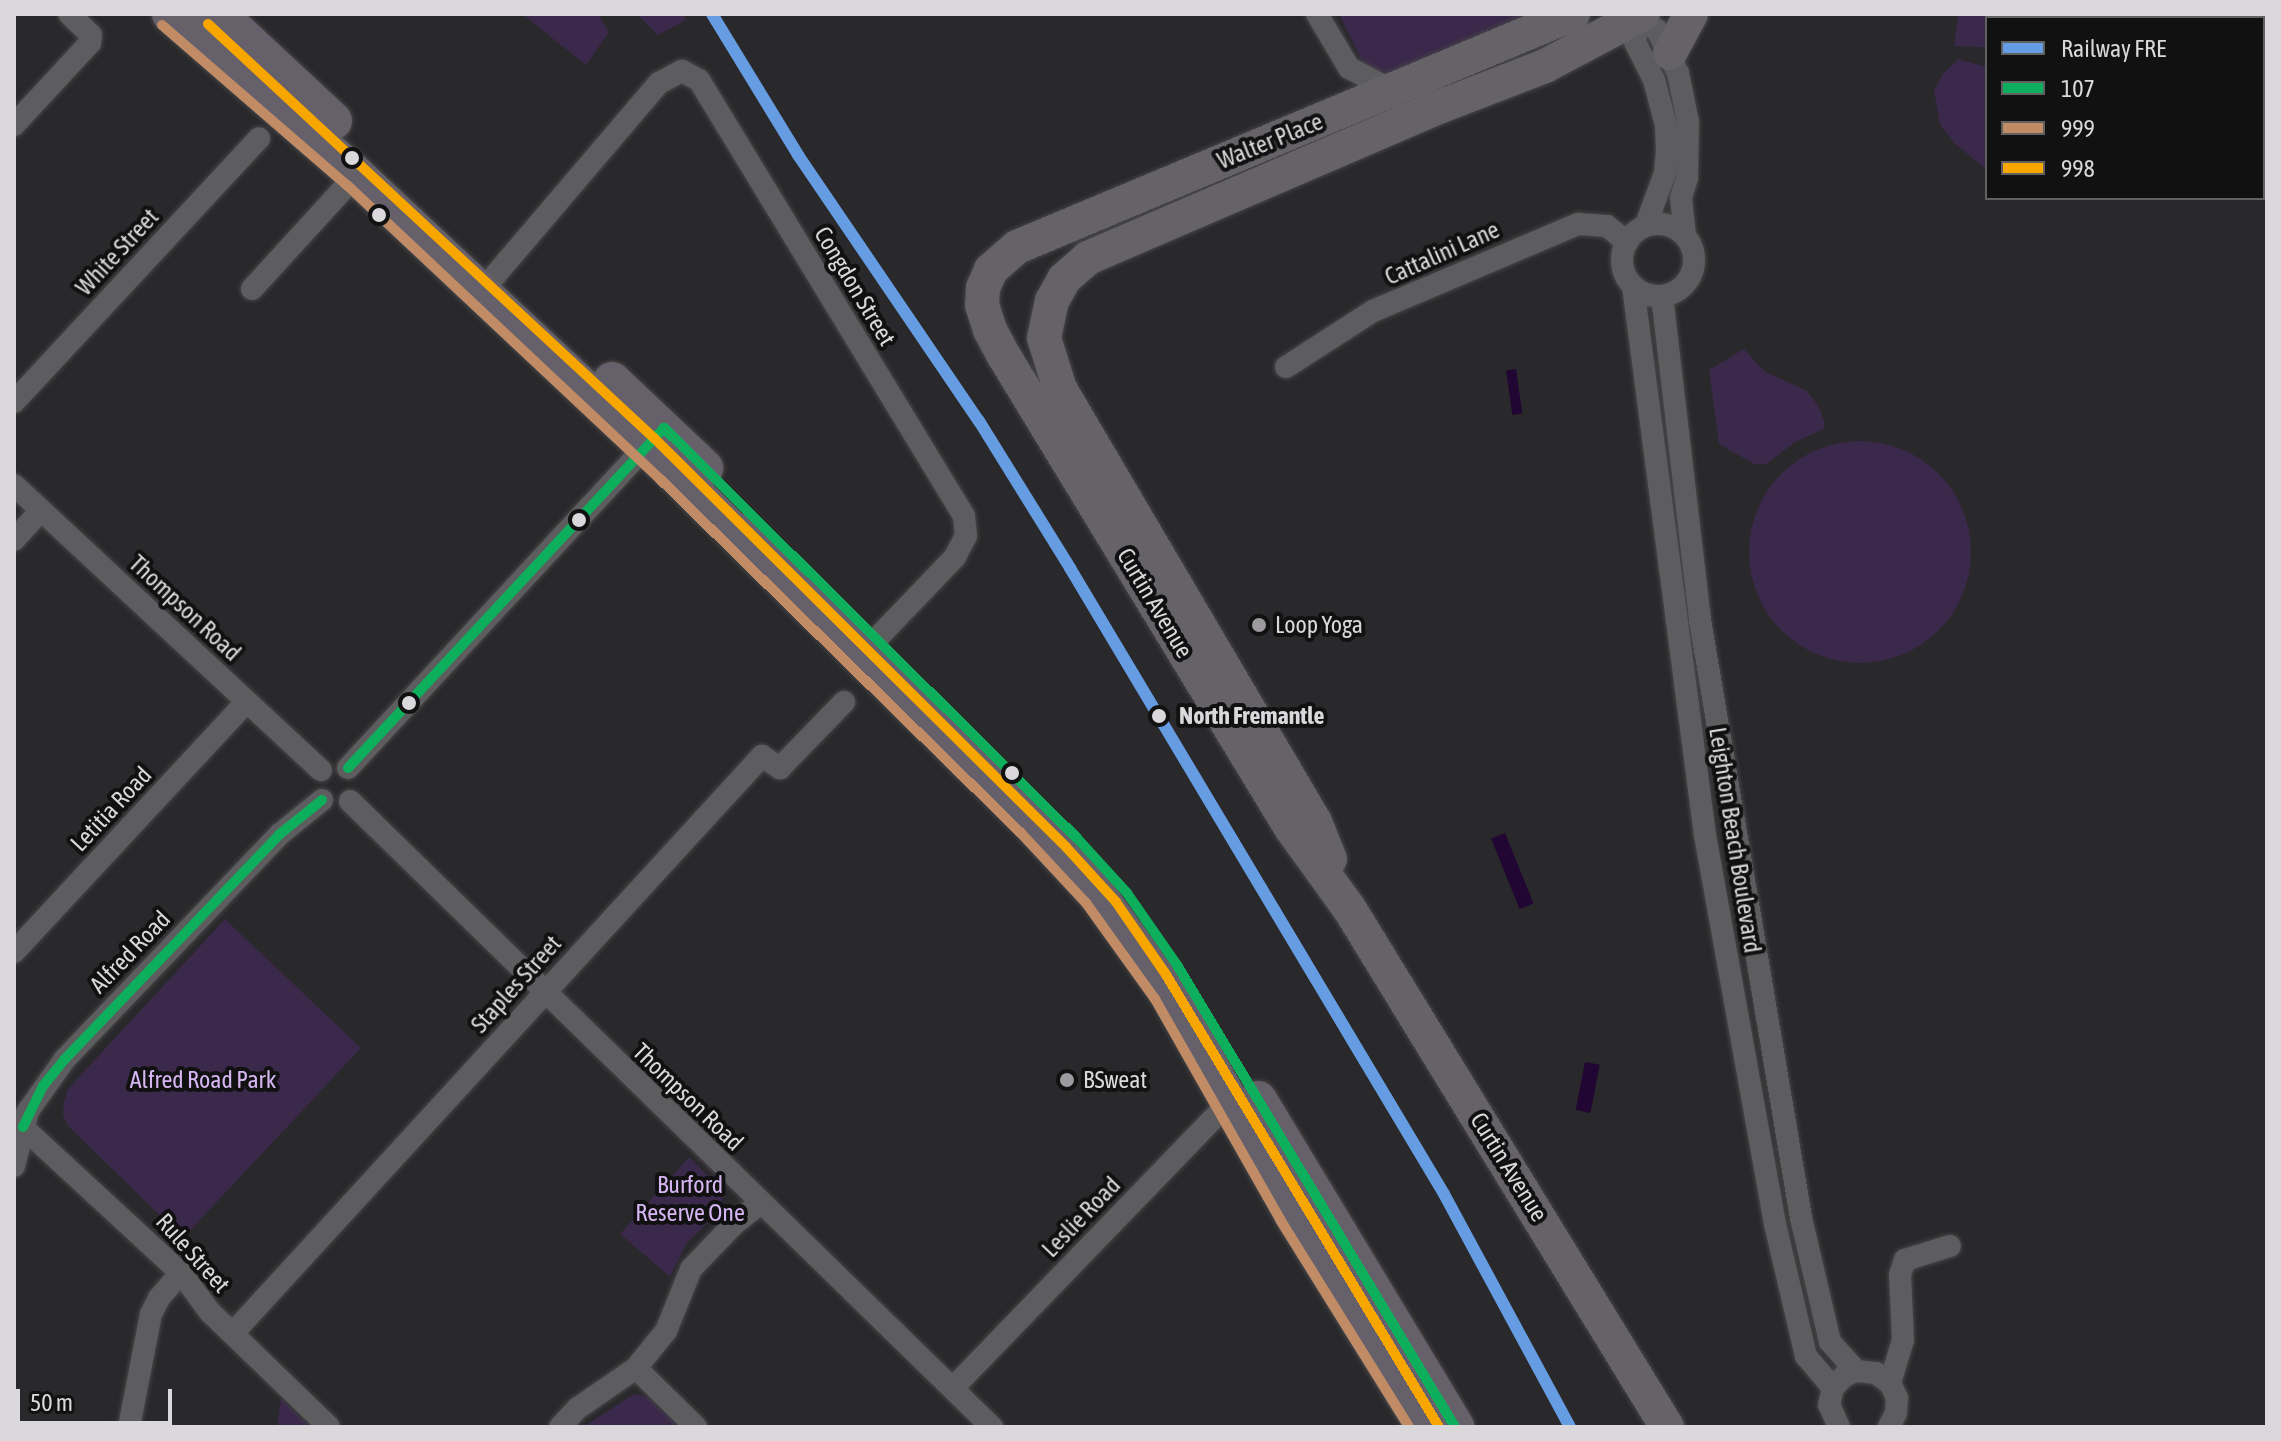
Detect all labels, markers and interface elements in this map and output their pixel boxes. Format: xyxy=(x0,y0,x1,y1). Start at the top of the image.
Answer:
legend xyxy=(1985,16,2265,200)
text: Railway FRE xyxy=(2061,35,2166,62)
text: 107 xyxy=(2061,75,2095,102)
street label: Walter Place xyxy=(1213,107,1327,175)
text: 999 xyxy=(2061,115,2095,142)
unlabelled marker xyxy=(344,150,360,166)
text: 998 xyxy=(2061,155,2095,182)
street label: White Street xyxy=(70,203,164,301)
unlabelled marker xyxy=(371,207,387,223)
street label: Cattalini Lane xyxy=(1380,215,1504,291)
street label: Congdon Street xyxy=(808,221,902,351)
unlabelled marker xyxy=(571,512,587,528)
street label: Curtin Avenue xyxy=(1111,543,1199,663)
street label: Thompson Road xyxy=(123,549,247,667)
place label: Loop Yoga xyxy=(1275,611,1363,639)
marker: Loop Yoga xyxy=(1250,616,1268,634)
unlabelled marker xyxy=(401,695,417,711)
place label: North Fremantle xyxy=(1179,702,1324,730)
marker: North Fremantle xyxy=(1146,703,1172,729)
street label: Leighton Beach Boulevard xyxy=(1703,725,1767,955)
street label: Letitia Road xyxy=(65,761,157,857)
unlabelled marker xyxy=(1004,765,1020,781)
street label: Alfred Road xyxy=(84,905,176,999)
street label: Staples Street xyxy=(465,929,567,1039)
street label: Thompson Road xyxy=(627,1037,749,1157)
park label: Alfred Road Park xyxy=(130,1066,276,1094)
place label: BSweat xyxy=(1083,1066,1147,1094)
marker: BSweat xyxy=(1058,1071,1076,1089)
street label: Curtin Avenue xyxy=(1464,1107,1554,1227)
park label: Burford Reserve One xyxy=(635,1171,745,1227)
street label: Leslie Road xyxy=(1036,1171,1126,1263)
street label: Rule Street xyxy=(150,1207,236,1299)
scale bar xyxy=(20,1373,176,1423)
text: 50 m xyxy=(30,1389,73,1416)

